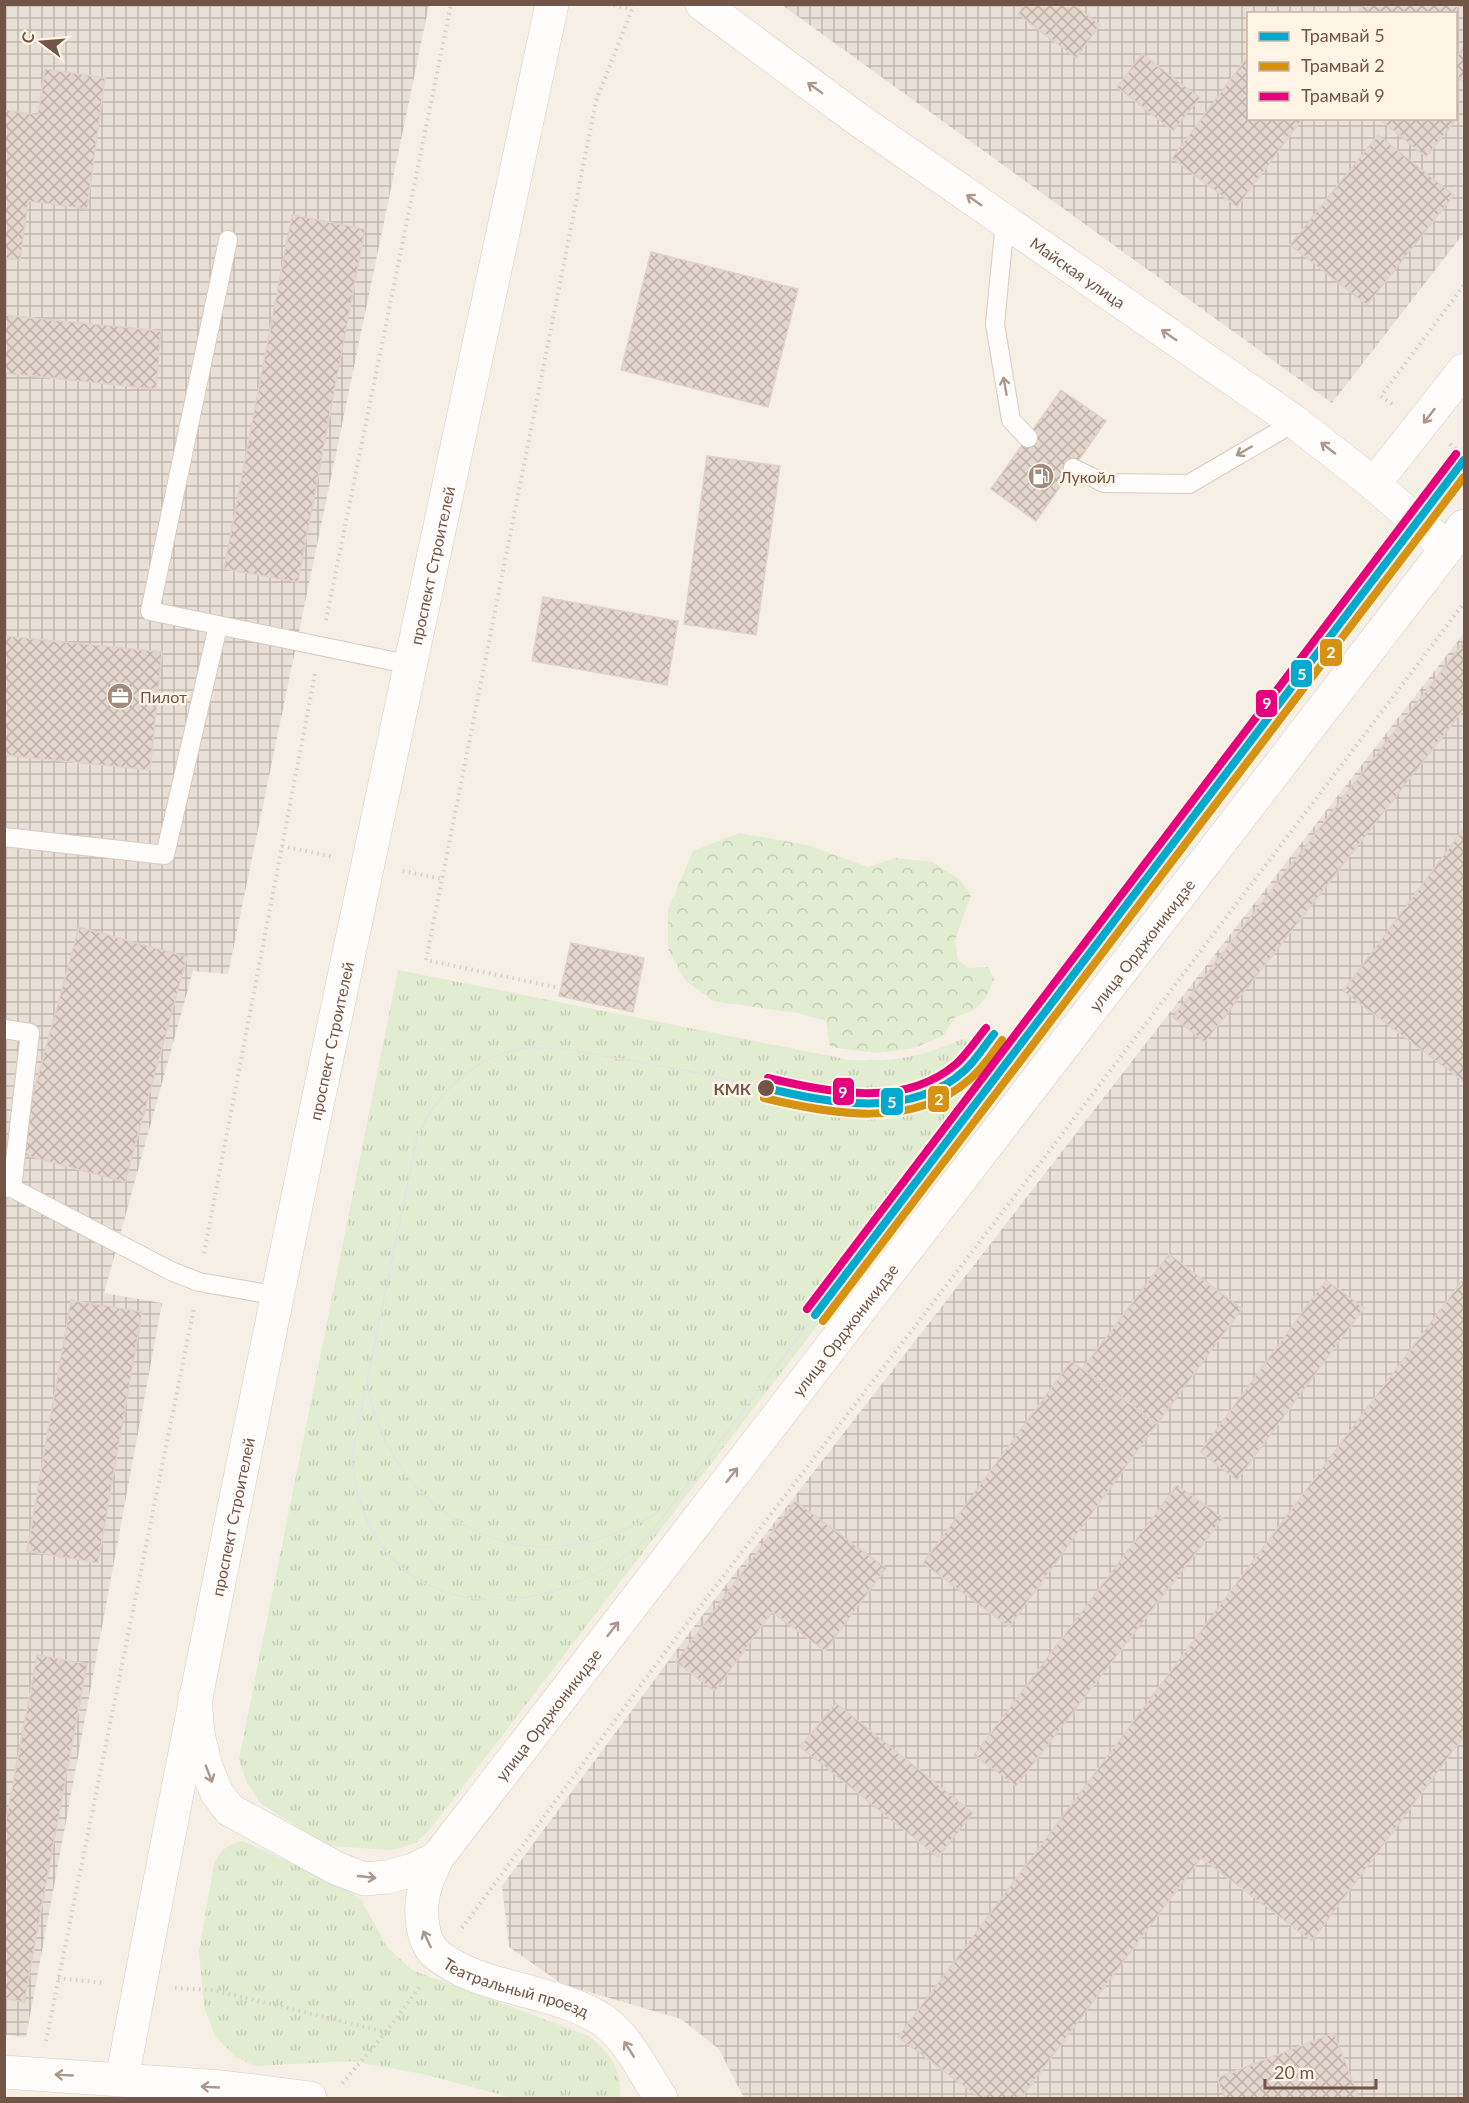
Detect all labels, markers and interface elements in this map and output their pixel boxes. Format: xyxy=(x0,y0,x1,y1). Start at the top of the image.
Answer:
north arrow xyxy=(12,12,72,72)
legend xyxy=(1247,12,1457,120)
text: Трамвай 5 xyxy=(1301,24,1385,46)
text: С xyxy=(17,30,38,45)
text: Трамвай 2 xyxy=(1301,54,1385,76)
one-way arrow xyxy=(807,82,823,94)
text: Трамвай 9 xyxy=(1301,84,1385,106)
one-way arrow xyxy=(967,194,983,206)
street label: Майская улица xyxy=(1027,232,1130,311)
one-way arrow xyxy=(1162,329,1178,341)
one-way arrow xyxy=(1000,377,1011,397)
one-way arrow xyxy=(1422,408,1435,424)
one-way arrow xyxy=(1320,441,1336,454)
one-way arrow xyxy=(1236,446,1253,458)
fuel station icon: Лукойл xyxy=(1026,461,1056,491)
place label: Лукойл xyxy=(1059,467,1115,486)
street label: проспект Строителей xyxy=(405,484,458,646)
line badge: 2 xyxy=(1319,638,1343,667)
text: 2 xyxy=(1326,642,1336,661)
line badge: 5 xyxy=(1290,659,1313,688)
text: 5 xyxy=(1297,664,1307,683)
office icon: Пилот xyxy=(105,681,135,711)
place label: Пилот xyxy=(140,687,187,706)
line badge: 9 xyxy=(1255,689,1278,718)
text: 9 xyxy=(1262,693,1272,712)
street label: улица Орджоникидзе xyxy=(1084,875,1198,1014)
street label: проспект Строителей xyxy=(305,960,356,1122)
line badge: 9 xyxy=(832,1077,855,1106)
marker: КМК xyxy=(756,1078,776,1098)
place label: КМК xyxy=(714,1079,752,1098)
text: 9 xyxy=(838,1082,848,1101)
line badge: 2 xyxy=(927,1085,950,1113)
line badge: 5 xyxy=(880,1087,904,1116)
text: 2 xyxy=(934,1089,944,1108)
text: 5 xyxy=(887,1092,897,1111)
street label: улица Орджоникидзе xyxy=(788,1260,901,1399)
street label: проспект Строителей xyxy=(207,1436,258,1598)
one-way arrow xyxy=(726,1467,739,1483)
one-way arrow xyxy=(606,1621,619,1637)
street label: улица Орджоникидзе xyxy=(491,1644,605,1784)
one-way arrow xyxy=(205,1765,216,1783)
one-way arrow xyxy=(357,1872,376,1883)
one-way arrow xyxy=(421,1930,433,1948)
street label: Театральный проезд xyxy=(440,1953,592,2020)
one-way arrow xyxy=(623,2041,635,2058)
scale bar xyxy=(1265,2052,1376,2090)
text: 20 m xyxy=(1274,2061,1314,2083)
one-way arrow xyxy=(54,2070,74,2081)
one-way arrow xyxy=(201,2081,221,2092)

